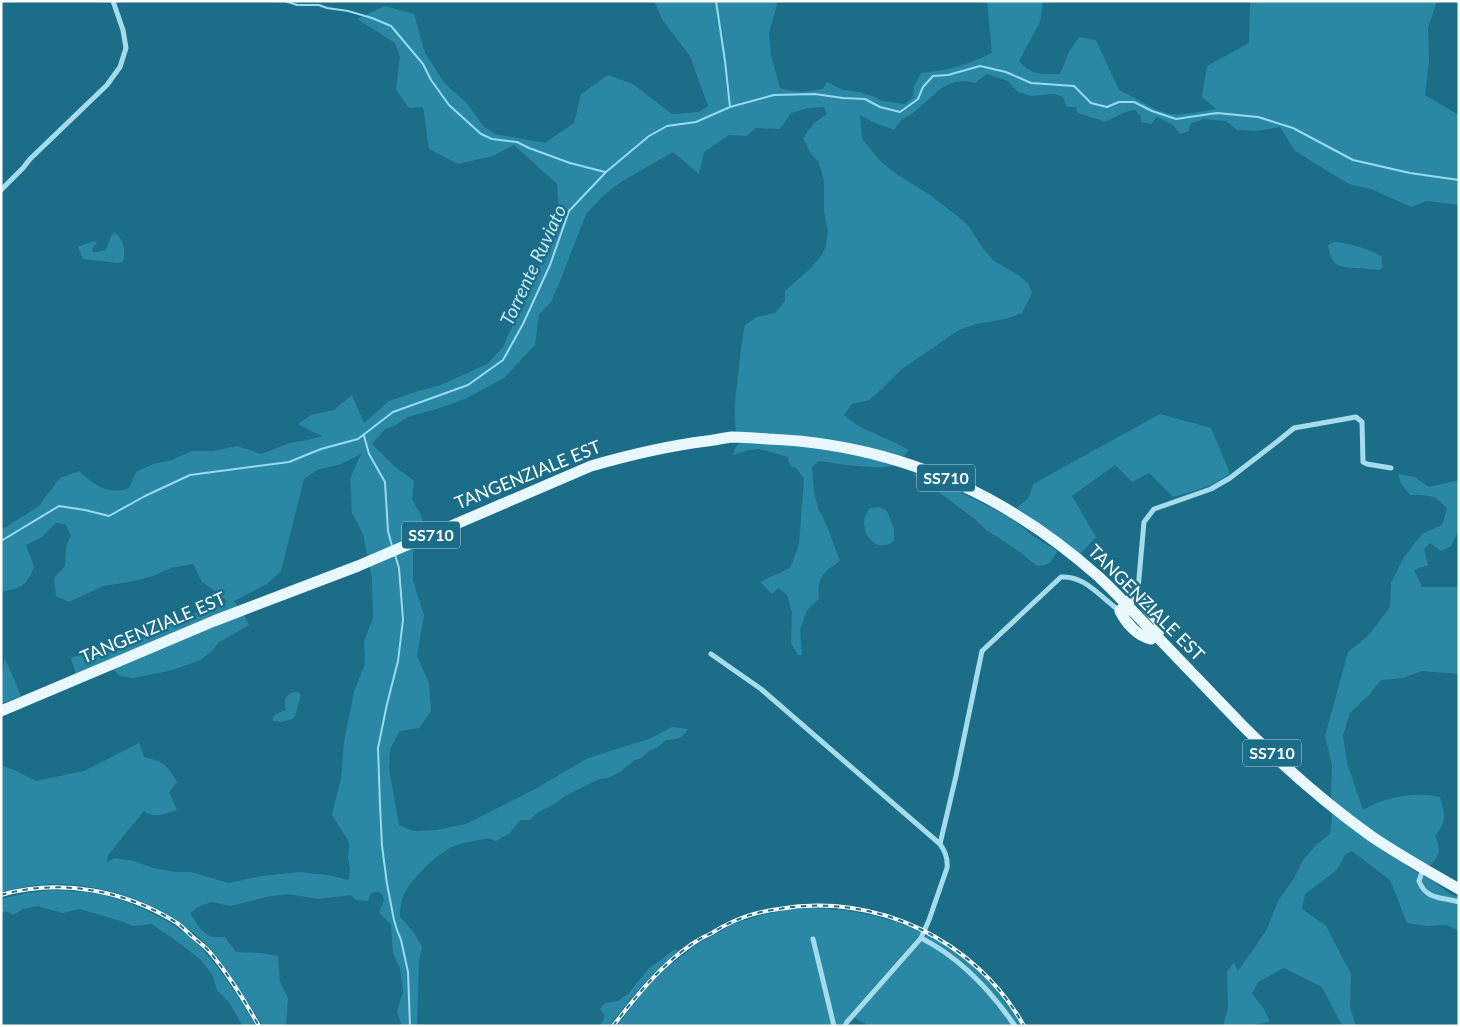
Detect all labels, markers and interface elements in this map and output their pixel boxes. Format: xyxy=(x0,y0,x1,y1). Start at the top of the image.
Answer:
water label: Torrente Ruviato xyxy=(495,201,571,329)
street label: TANGENZIALE EST xyxy=(451,435,604,513)
road number: SS710 xyxy=(917,464,975,492)
road number: SS710 xyxy=(402,522,460,548)
street label: TANGENZIALE EST xyxy=(1084,539,1210,665)
street label: TANGENZIALE EST xyxy=(77,586,229,668)
road number: SS710 xyxy=(1243,740,1301,766)

